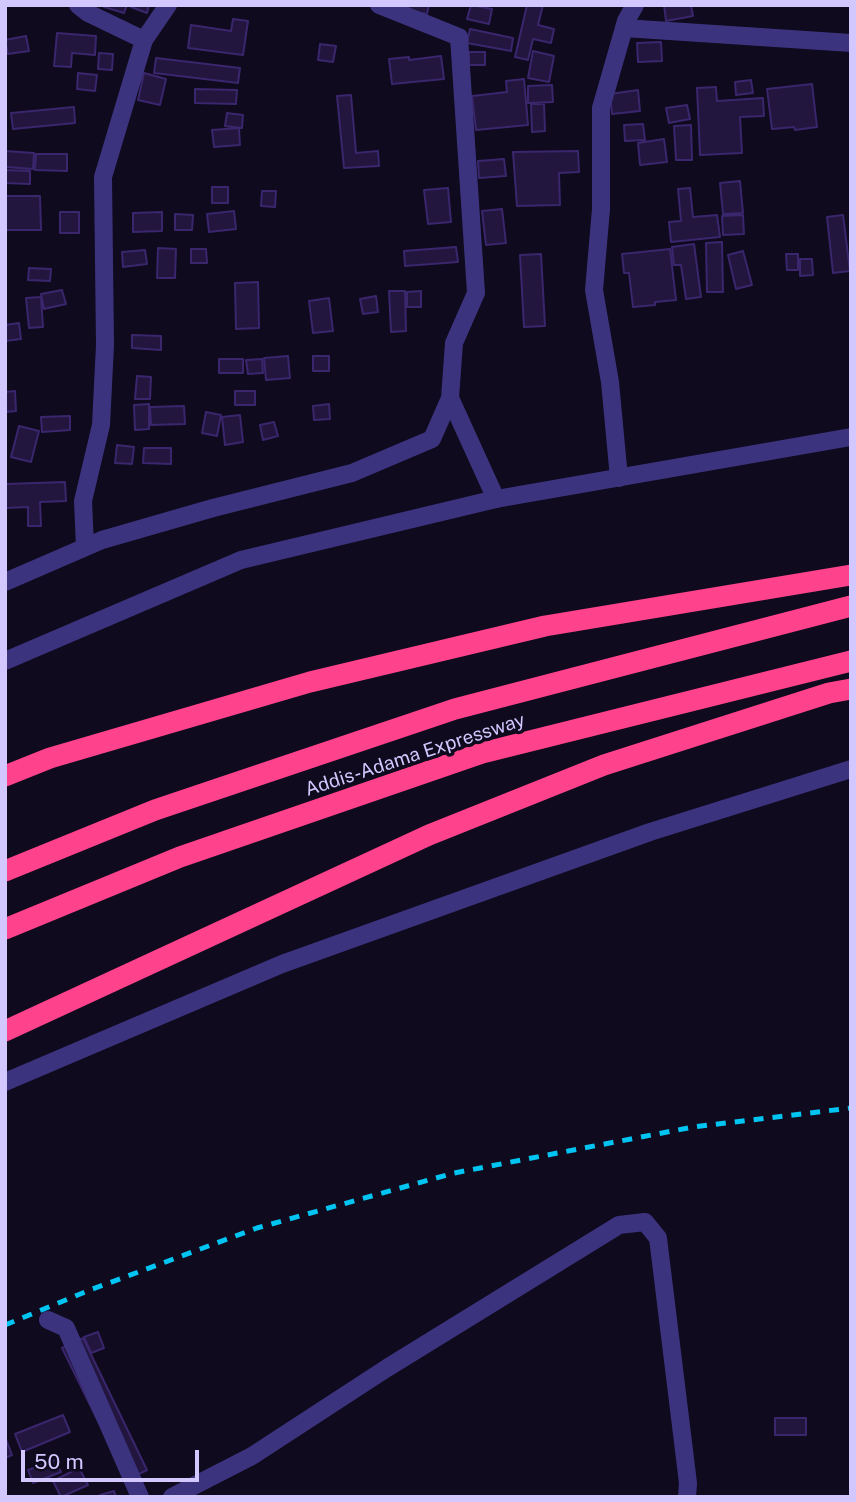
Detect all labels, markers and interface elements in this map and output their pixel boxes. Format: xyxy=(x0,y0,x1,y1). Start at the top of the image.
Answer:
street label: Addis-Adama Expressway xyxy=(302,709,528,801)
scale bar xyxy=(24,1436,203,1480)
text: 50 m xyxy=(34,1449,84,1474)

